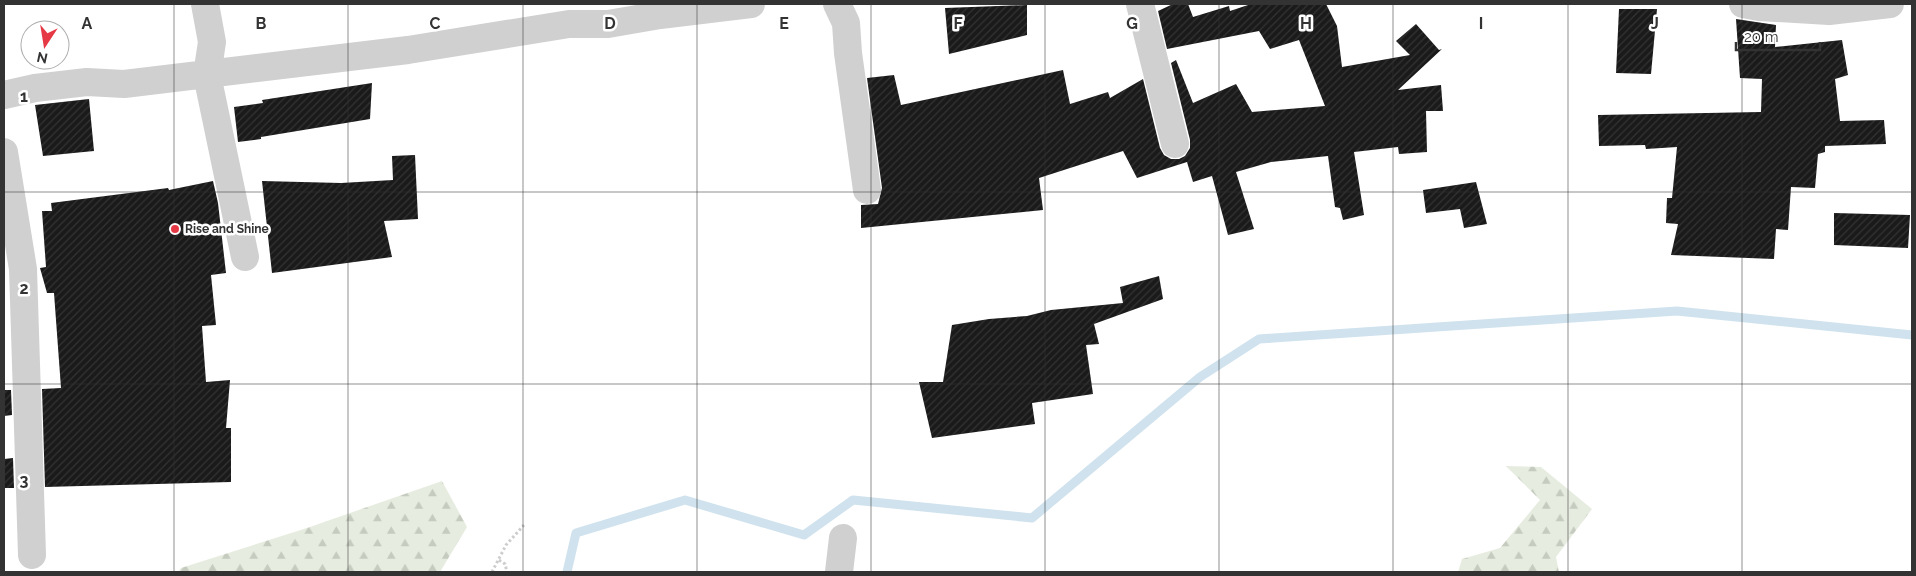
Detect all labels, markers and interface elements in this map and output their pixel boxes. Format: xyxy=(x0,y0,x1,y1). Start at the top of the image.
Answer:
text: A xyxy=(82,14,93,33)
text: B xyxy=(256,14,267,33)
text: C xyxy=(430,14,441,33)
text: D xyxy=(604,14,616,33)
text: E xyxy=(779,14,789,33)
text: F xyxy=(953,14,963,33)
text: G xyxy=(1126,14,1138,33)
text: H xyxy=(1300,14,1312,33)
text: I xyxy=(1479,14,1483,33)
text: J xyxy=(1651,14,1659,33)
north arrow xyxy=(20,20,70,70)
scale bar xyxy=(1736,20,1820,52)
text: 20 m xyxy=(1744,28,1779,46)
text: N xyxy=(35,49,49,67)
text: 1 xyxy=(20,87,28,106)
place label: Rise and Shine xyxy=(185,222,269,236)
marker: Rise and Shine xyxy=(169,223,181,235)
text: 2 xyxy=(19,279,29,298)
text: 3 xyxy=(20,471,29,490)

